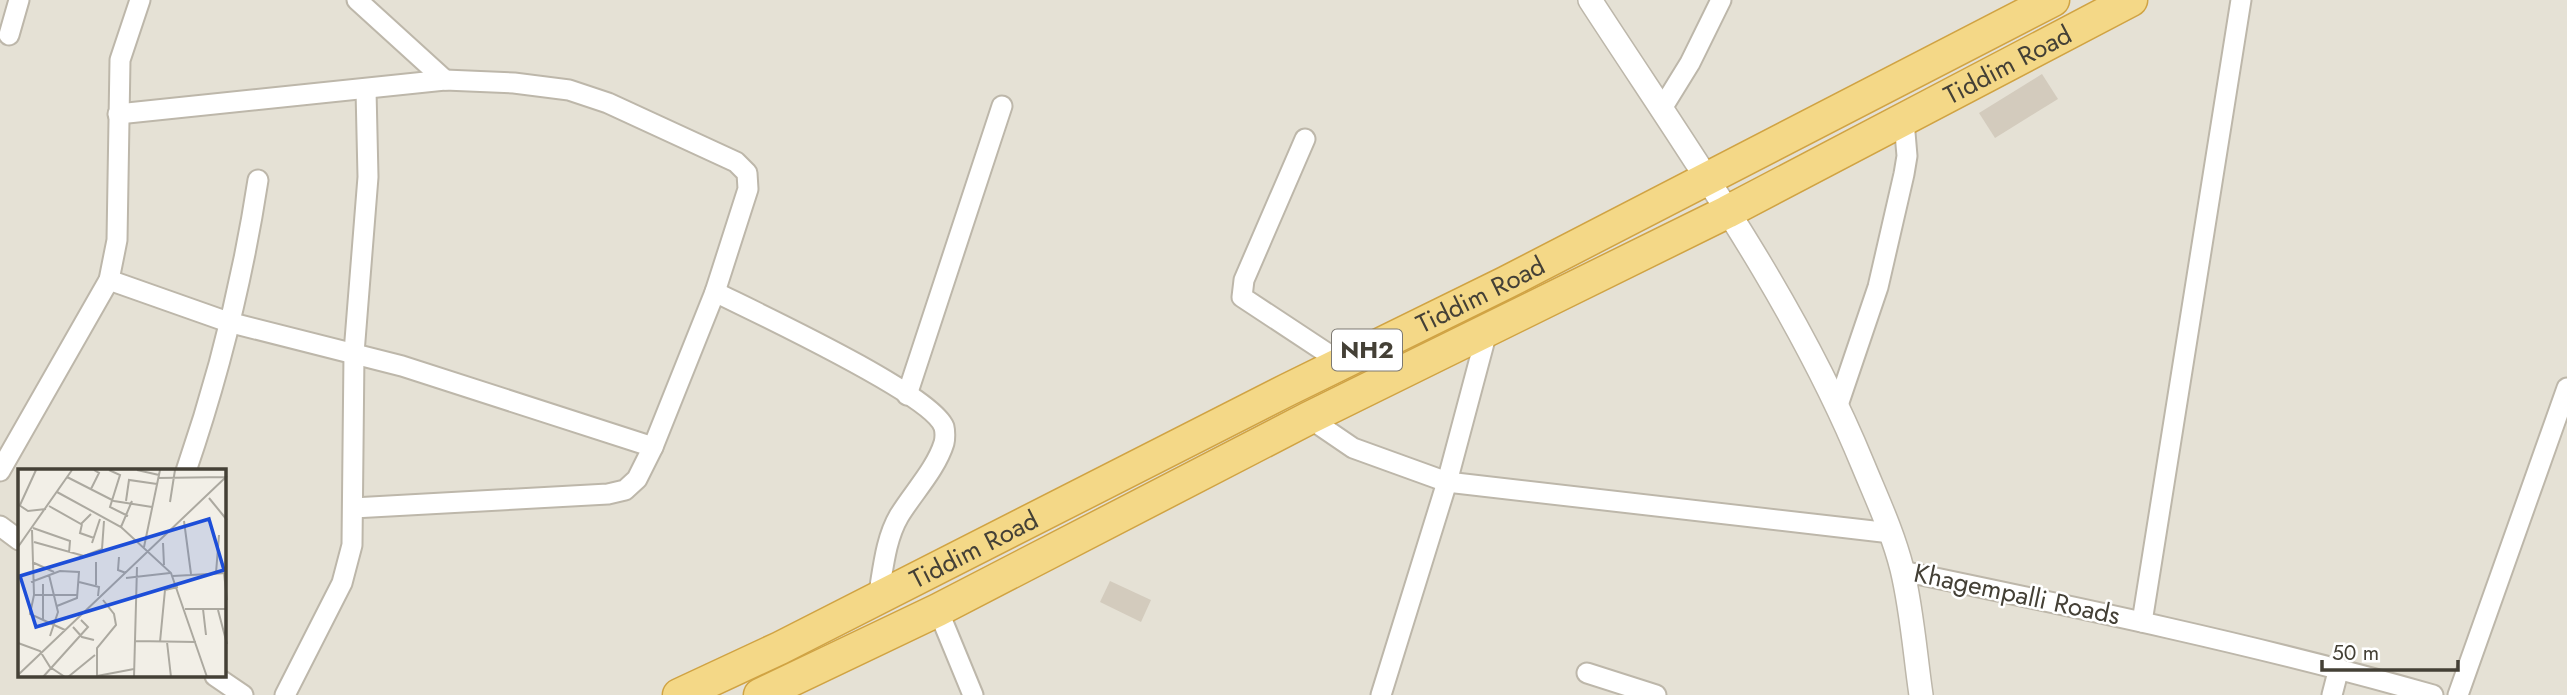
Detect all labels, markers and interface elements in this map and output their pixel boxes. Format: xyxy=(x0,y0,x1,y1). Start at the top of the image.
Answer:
street label: Tiddim Road xyxy=(1937,15,2078,114)
street label: Tiddim Road xyxy=(1410,247,1552,343)
road number: NH2 xyxy=(1332,330,1402,370)
inset map xyxy=(18,469,226,678)
street label: Tiddim Road xyxy=(903,501,1045,598)
street label: Khagempalli Roads xyxy=(1910,554,2124,634)
scale bar xyxy=(2322,628,2458,672)
text: 50 m xyxy=(2332,638,2379,668)

